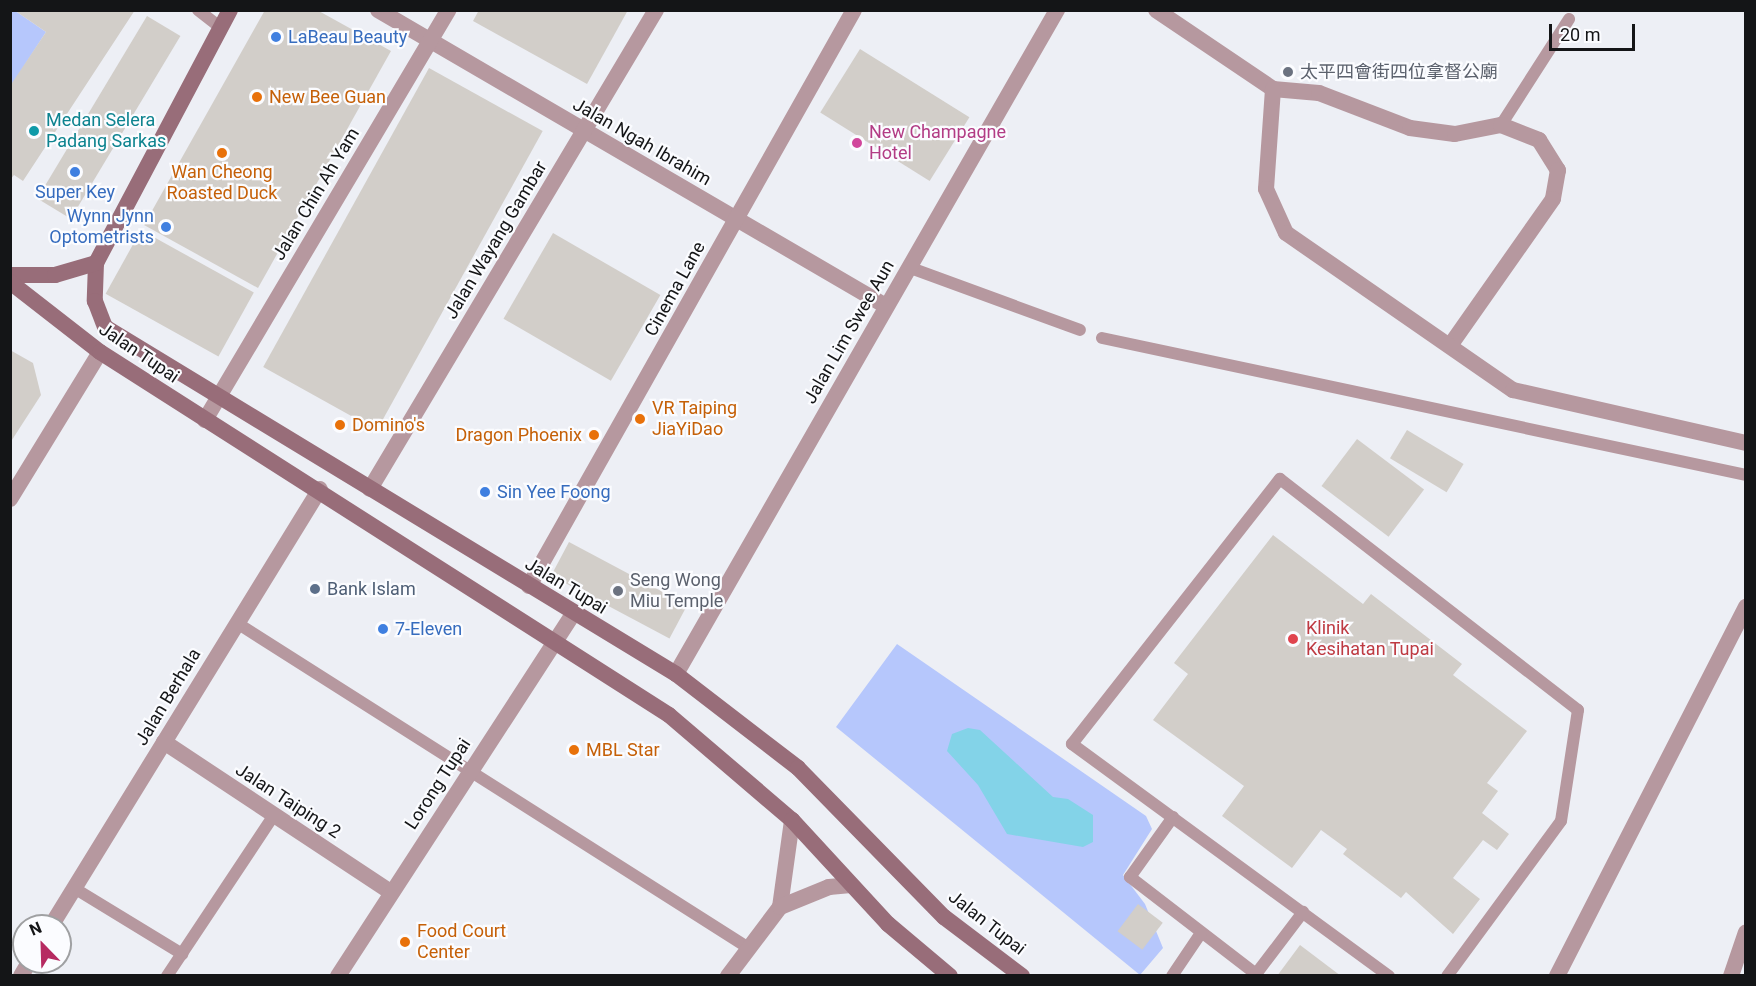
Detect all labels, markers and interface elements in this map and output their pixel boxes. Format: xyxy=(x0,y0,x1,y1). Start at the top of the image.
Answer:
scale bar xyxy=(1552,12,1638,50)
text: 20 m xyxy=(1560,24,1600,45)
place label: LaBeau Beauty xyxy=(288,26,407,48)
marker: LaBeau Beauty xyxy=(269,30,283,44)
place label: 太平四會街四位拿督公廟 xyxy=(1300,61,1498,83)
marker: 太平四會街四位拿督公廟 xyxy=(1281,65,1295,79)
place label: New Bee Guan xyxy=(269,86,386,108)
marker: New Bee Guan xyxy=(250,90,264,104)
street label: Jalan Ngah Ibrahim xyxy=(569,94,715,190)
place label: Medan Selera Padang Sarkas xyxy=(46,110,166,152)
place label: New Champagne Hotel xyxy=(869,122,1006,164)
marker: Medan Selera Padang Sarkas xyxy=(27,124,41,138)
street label: Jalan Chin Ah Yam xyxy=(268,124,364,264)
marker: New Champagne Hotel xyxy=(850,136,864,150)
marker: Wan Cheong Roasted Duck xyxy=(215,146,229,160)
street label: Jalan Wayang Gambar xyxy=(440,157,552,323)
place label: Wan Cheong Roasted Duck xyxy=(167,162,277,204)
marker: Super Key xyxy=(68,165,82,179)
place label: Super Key xyxy=(35,181,115,203)
place label: Wynn Jynn Optometrists xyxy=(49,206,154,248)
marker: Wynn Jynn Optometrists xyxy=(159,220,173,234)
street label: Cinema Lane xyxy=(640,238,710,340)
street label: Jalan Lim Swee Aun xyxy=(799,256,899,408)
street label: Jalan Tupai xyxy=(95,318,183,388)
place label: VR Taiping JiaYiDao xyxy=(652,398,737,440)
marker: VR Taiping JiaYiDao xyxy=(633,412,647,426)
place label: Domino's xyxy=(352,414,425,436)
marker: Domino's xyxy=(333,418,347,432)
place label: Dragon Phoenix xyxy=(456,424,582,446)
marker: Dragon Phoenix xyxy=(587,428,601,442)
place label: Sin Yee Foong xyxy=(497,481,611,503)
marker: Sin Yee Foong xyxy=(478,485,492,499)
street label: Jalan Tupai xyxy=(521,553,611,619)
place label: Seng Wong Miu Temple xyxy=(630,570,724,612)
place label: Bank Islam xyxy=(327,578,416,600)
marker: Bank Islam xyxy=(308,582,322,596)
marker: Seng Wong Miu Temple xyxy=(611,584,625,598)
place label: 7-Eleven xyxy=(395,618,462,640)
place label: Klinik Kesihatan Tupai xyxy=(1306,618,1434,660)
marker: 7-Eleven xyxy=(376,622,390,636)
marker: Klinik Kesihatan Tupai xyxy=(1284,630,1302,648)
street label: Jalan Berhala xyxy=(131,645,205,749)
street label: Lorong Tupai xyxy=(400,734,476,834)
place label: MBL Star xyxy=(586,739,660,761)
marker: MBL Star xyxy=(567,743,581,757)
street label: Jalan Taiping 2 xyxy=(231,759,345,843)
street label: Jalan Tupai xyxy=(944,886,1030,960)
north arrow xyxy=(12,914,72,974)
text: N xyxy=(27,918,44,940)
place label: Food Court Center xyxy=(417,921,506,964)
marker: Food Court Center xyxy=(398,935,412,949)

